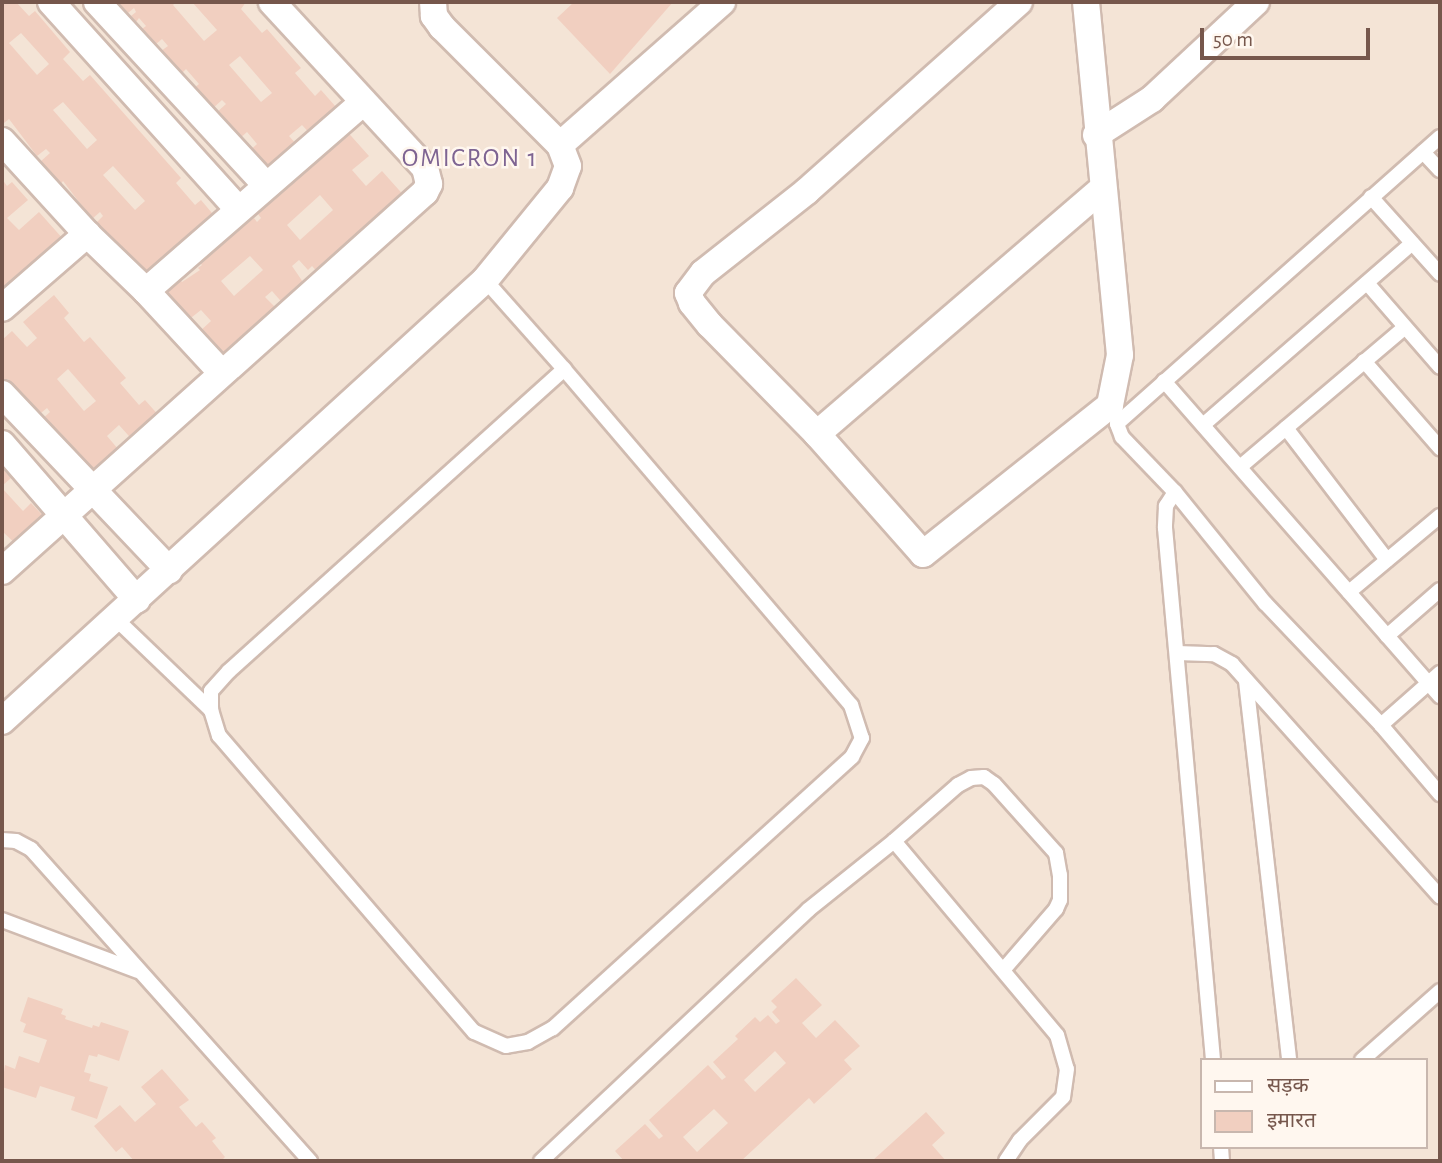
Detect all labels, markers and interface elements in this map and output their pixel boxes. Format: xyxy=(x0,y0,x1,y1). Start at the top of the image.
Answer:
scale bar xyxy=(1204,14,1374,58)
text: 50 m xyxy=(1213,29,1253,50)
district label: OMICRON 1 xyxy=(403,143,537,175)
legend xyxy=(1200,1058,1428,1149)
text: सड़क xyxy=(1267,1075,1309,1096)
text: इमारत xyxy=(1267,1110,1316,1131)

